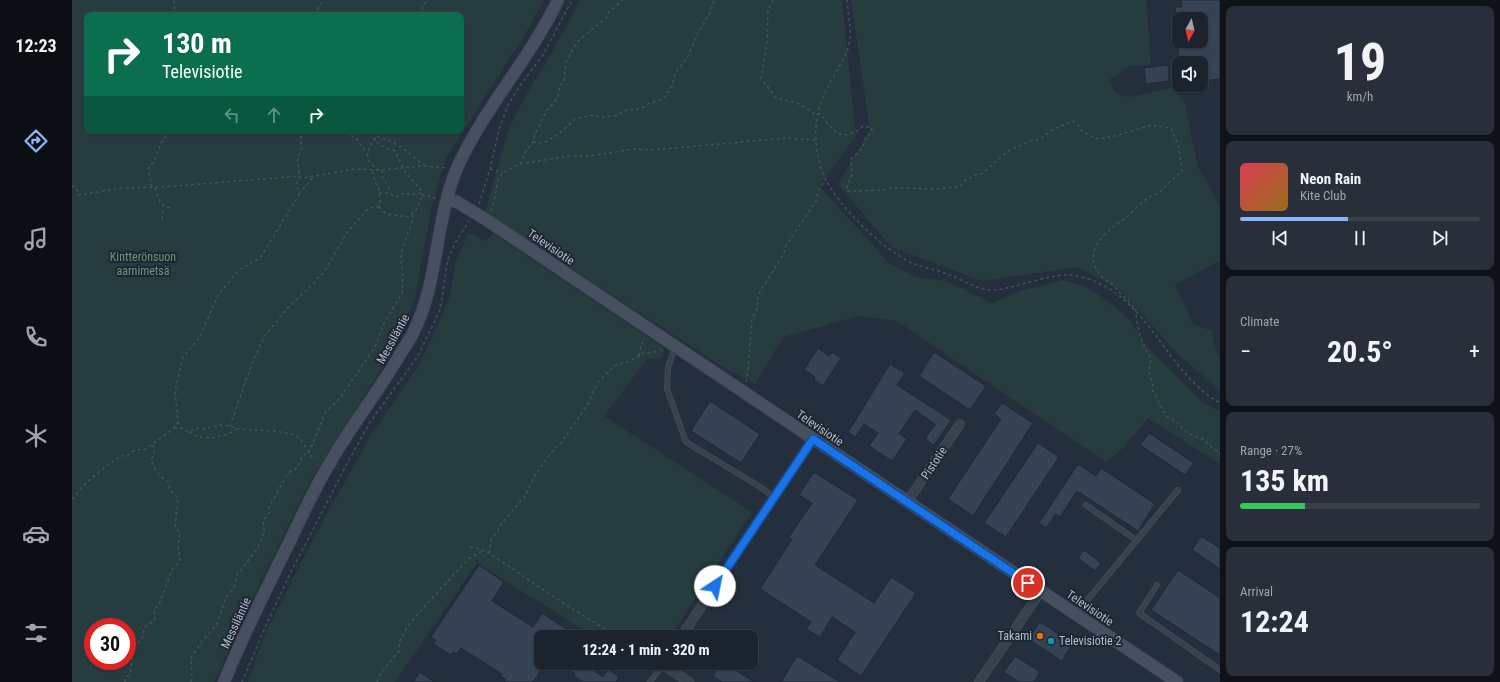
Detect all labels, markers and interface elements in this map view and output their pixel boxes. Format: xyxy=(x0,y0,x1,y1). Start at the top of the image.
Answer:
north arrow xyxy=(1172,12,1208,48)
map controls xyxy=(1172,12,1208,92)
text: 130 m xyxy=(162,27,232,60)
icon: right xyxy=(96,28,148,80)
text: 19 xyxy=(1334,32,1386,93)
text: 12:23 xyxy=(15,35,57,56)
button: sound xyxy=(1172,56,1208,92)
text: Televisiotie xyxy=(162,61,243,82)
text: km/h xyxy=(1347,89,1373,104)
icon: left xyxy=(221,104,243,126)
icon: ahead xyxy=(263,104,285,126)
icon: right xyxy=(305,104,327,126)
icon: directions xyxy=(22,127,50,155)
text: Neon Rain xyxy=(1300,170,1361,188)
text: Kite Club xyxy=(1300,188,1346,203)
icon: music xyxy=(22,225,50,253)
street label: Televisiotie xyxy=(525,226,577,268)
icon: previous xyxy=(1269,227,1291,249)
icon: pause xyxy=(1349,227,1371,249)
icon: next xyxy=(1429,227,1451,249)
park label: Kintterönsuon aarnimetsä xyxy=(110,250,176,278)
street label: Messiläntie xyxy=(374,311,413,366)
text: Climate xyxy=(1240,314,1279,329)
icon: phone xyxy=(22,323,50,351)
text: 20.5° xyxy=(1327,334,1393,369)
text: − xyxy=(1240,339,1251,364)
text: + xyxy=(1469,339,1480,364)
street label: Televisiotie xyxy=(794,407,846,449)
icon: climate xyxy=(22,422,50,450)
text: Range · 27% xyxy=(1240,443,1302,458)
street label: Pistotie xyxy=(918,444,950,482)
text: 135 km xyxy=(1240,463,1329,498)
icon: car xyxy=(22,520,50,548)
position arrow xyxy=(694,565,736,607)
pin xyxy=(1011,566,1045,600)
icon: arrive xyxy=(1017,572,1039,594)
text: Arrival xyxy=(1240,584,1273,599)
street label: Televisiotie xyxy=(1064,587,1116,629)
street label: Messiläntie xyxy=(218,595,254,651)
text: 12:24 xyxy=(1240,604,1309,639)
speed limit sign: 30 xyxy=(84,618,136,670)
icon: filters xyxy=(22,619,50,647)
place label: Takami xyxy=(998,629,1032,643)
marker: Takami xyxy=(1035,631,1045,641)
place label: Televisiotie 2 xyxy=(1059,634,1121,648)
marker: Televisiotie 2 xyxy=(1046,636,1056,646)
text: 12:24 · 1 min · 320 m xyxy=(582,641,710,659)

